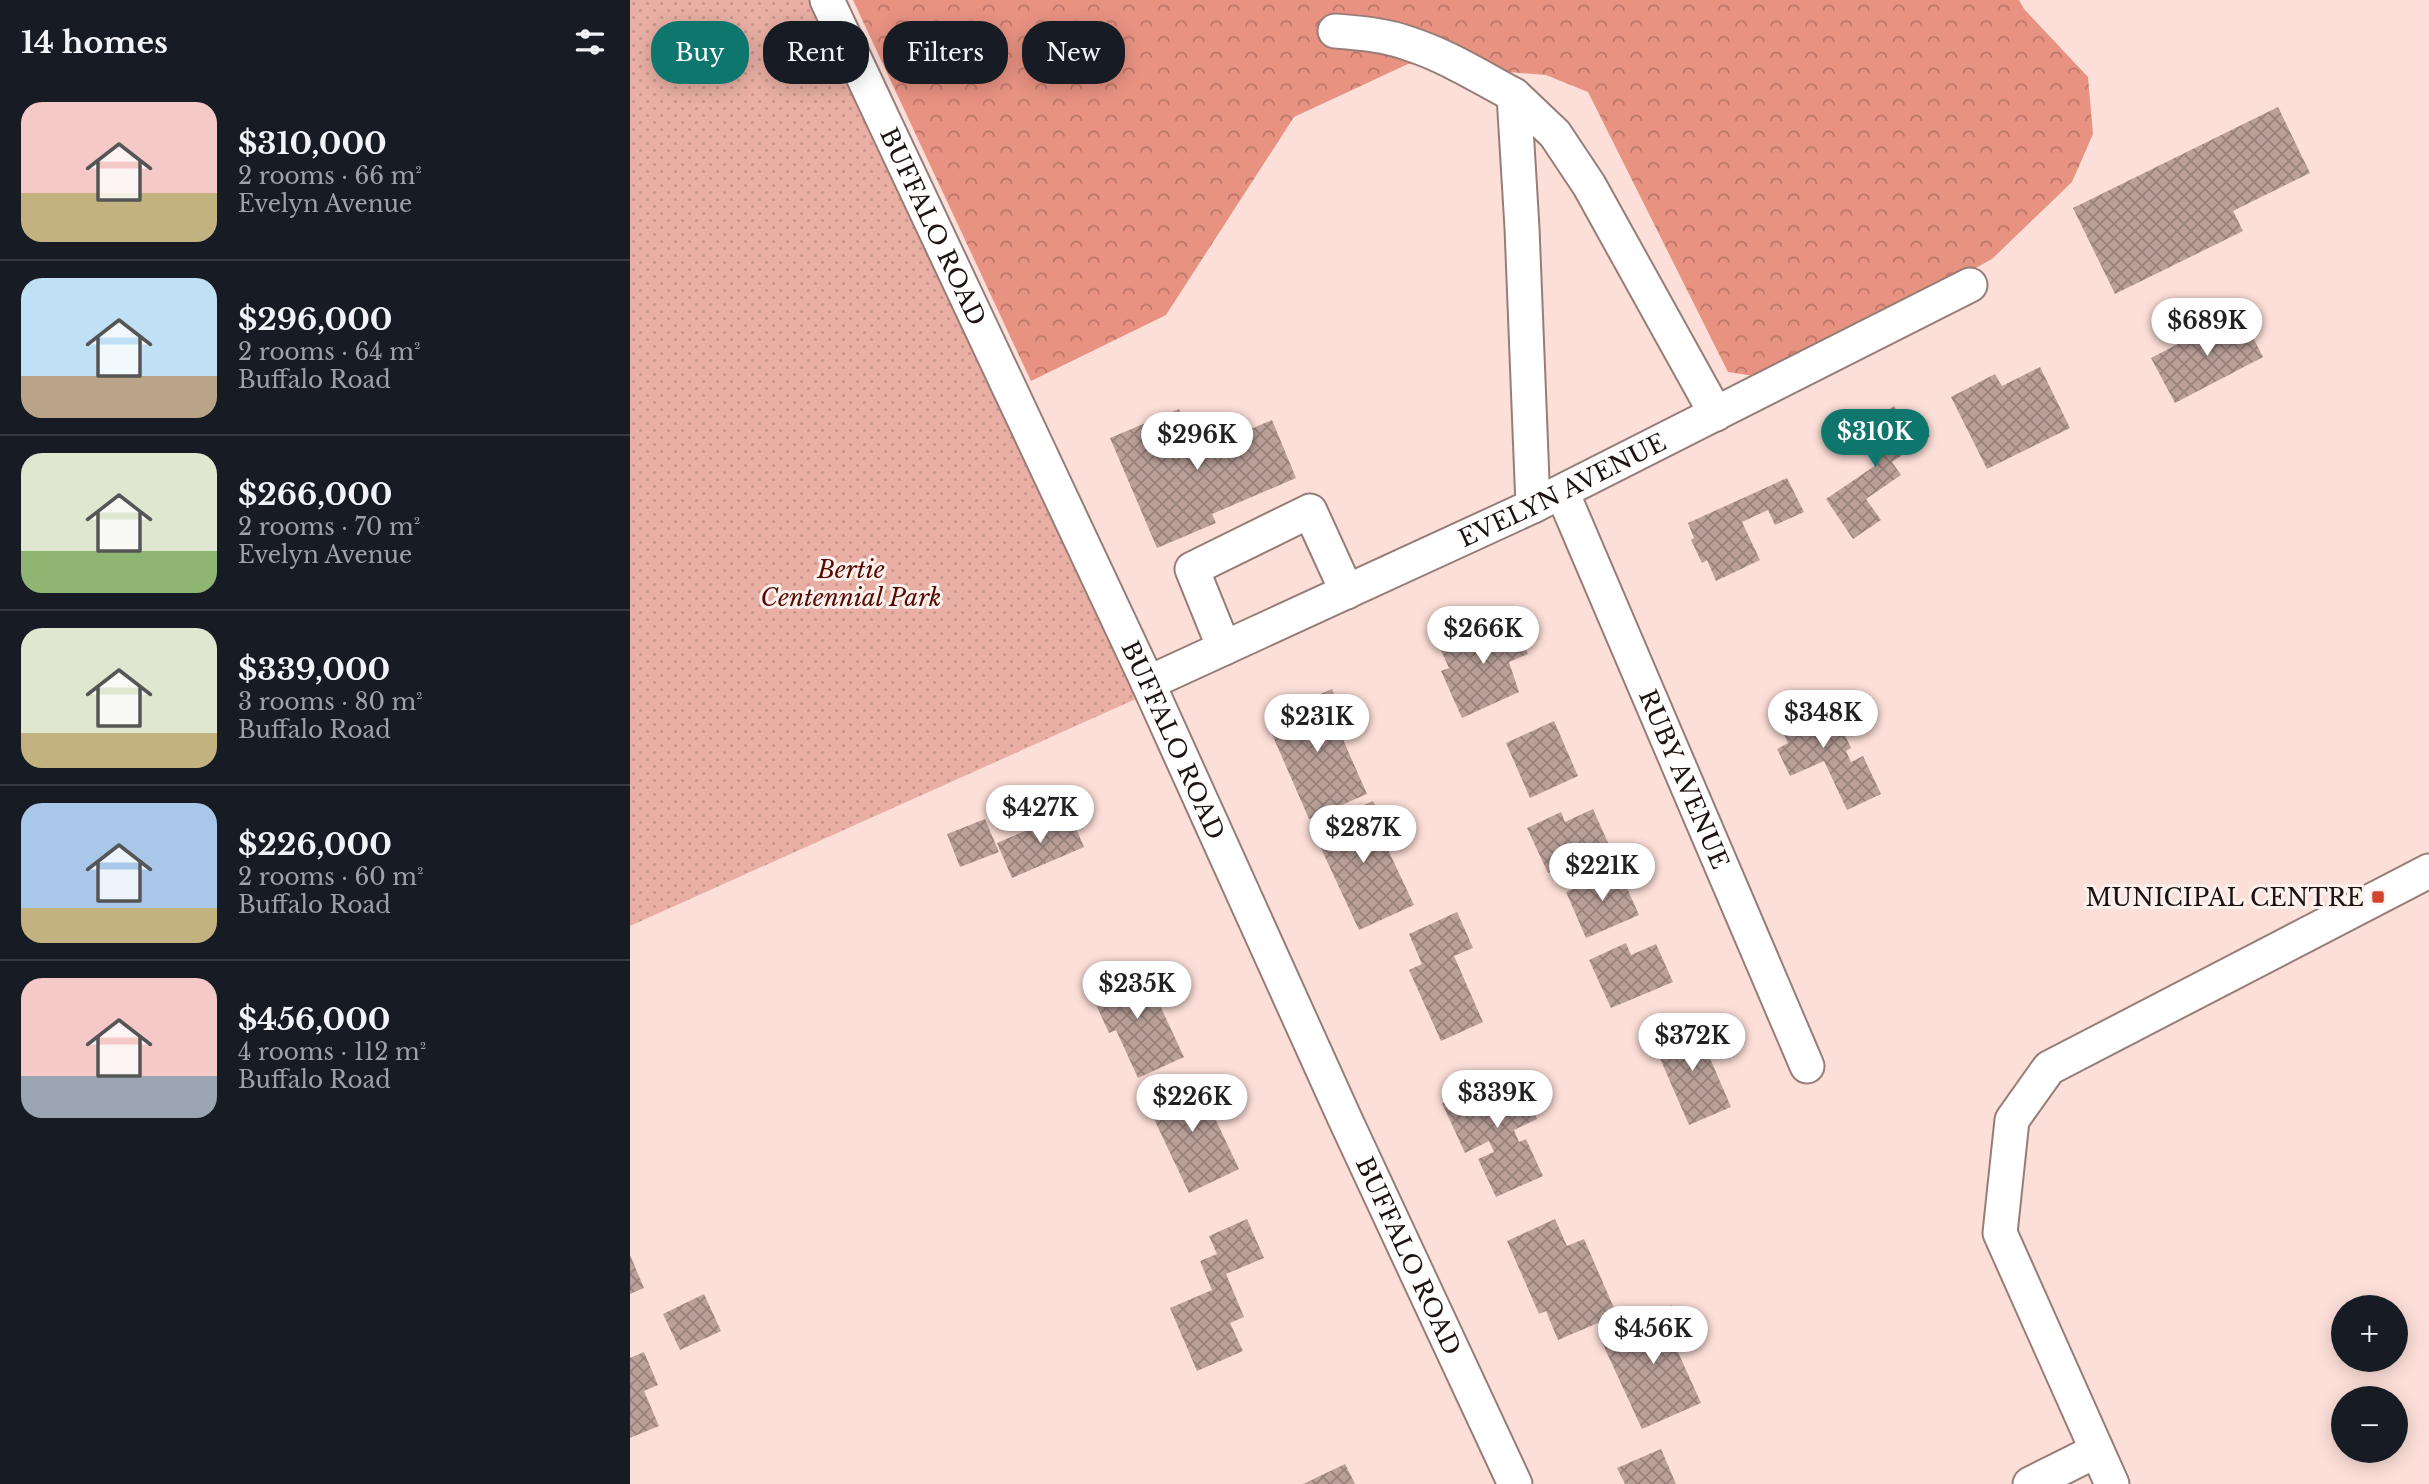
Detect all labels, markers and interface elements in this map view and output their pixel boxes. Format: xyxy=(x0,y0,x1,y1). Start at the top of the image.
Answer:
chip: Buy xyxy=(651,21,749,84)
chip: Rent xyxy=(763,21,869,84)
chip: Filters xyxy=(883,21,1008,84)
chip: New xyxy=(1022,21,1125,84)
icon: filters xyxy=(571,23,609,61)
text: 14 homes xyxy=(21,24,168,61)
street label: BUFFALO ROAD xyxy=(874,123,992,330)
text: $310,000 xyxy=(238,125,387,162)
icon: home xyxy=(77,130,161,214)
text: 2 rooms · 66 m² xyxy=(238,162,422,190)
text: Evelyn Avenue xyxy=(238,190,412,218)
pin: $689K xyxy=(2158,298,2256,358)
text: $296,000 xyxy=(238,301,393,338)
icon: home xyxy=(77,306,161,390)
text: $689K xyxy=(2167,307,2247,335)
text: 2 rooms · 64 m² xyxy=(238,338,421,366)
text: Buffalo Road xyxy=(238,366,391,394)
pin: $310K xyxy=(1826,410,1924,469)
pin: $296K xyxy=(1148,412,1246,472)
text: $310K xyxy=(1837,418,1913,446)
text: $296K xyxy=(1157,421,1237,449)
street label: EVELYN AVENUE xyxy=(1454,427,1671,553)
text: $266,000 xyxy=(238,476,393,513)
icon: home xyxy=(77,481,161,565)
text: 2 rooms · 70 m² xyxy=(238,513,420,541)
text: Evelyn Avenue xyxy=(238,541,412,569)
park label: Bertie Centennial Park xyxy=(761,555,941,612)
pin: $266K xyxy=(1434,606,1532,666)
text: $266K xyxy=(1443,615,1523,643)
street label: BUFFALO ROAD xyxy=(1116,636,1231,844)
text: $339,000 xyxy=(238,651,390,688)
icon: home xyxy=(77,656,161,740)
street label: RUBY AVENUE xyxy=(1633,685,1736,873)
text: 3 rooms · 80 m² xyxy=(238,688,423,716)
pin: $348K xyxy=(1774,690,1872,750)
pin: $231K xyxy=(1268,694,1366,754)
text: $348K xyxy=(1784,699,1862,727)
text: $231K xyxy=(1280,703,1354,731)
text: Buffalo Road xyxy=(238,716,391,744)
pin: $427K xyxy=(991,786,1089,845)
text: $427K xyxy=(1002,794,1078,822)
pin: $287K xyxy=(1314,806,1412,865)
text: $287K xyxy=(1325,814,1401,842)
text: $226,000 xyxy=(238,826,392,863)
icon: home xyxy=(77,831,161,915)
pin: $221K xyxy=(1553,844,1651,903)
text: $221K xyxy=(1565,852,1639,880)
text: 2 rooms · 60 m² xyxy=(238,863,424,891)
place label: MUNICIPAL CENTRE xyxy=(2085,883,2364,912)
marker: MUNICIPAL CENTRE xyxy=(2370,889,2386,905)
text: Buffalo Road xyxy=(238,891,391,919)
pin: $235K xyxy=(1088,962,1186,1021)
text: $235K xyxy=(1098,970,1176,998)
text: $456,000 xyxy=(238,1001,391,1038)
icon: home xyxy=(77,1006,161,1090)
pin: $372K xyxy=(1643,1014,1741,1073)
text: $372K xyxy=(1654,1022,1730,1050)
text: 4 rooms · 112 m² xyxy=(238,1038,426,1066)
text: Buffalo Road xyxy=(238,1066,391,1094)
pin: $339K xyxy=(1448,1070,1546,1130)
pin: $226K xyxy=(1143,1074,1241,1134)
text: $339K xyxy=(1458,1079,1536,1107)
text: $226K xyxy=(1152,1083,1232,1111)
street label: BUFFALO ROAD xyxy=(1350,1152,1467,1359)
map controls xyxy=(2331,1295,2408,1463)
button: + xyxy=(2331,1295,2408,1372)
pin: $456K xyxy=(1604,1306,1702,1366)
text: $456K xyxy=(1614,1315,1692,1343)
button: − xyxy=(2331,1386,2408,1463)

